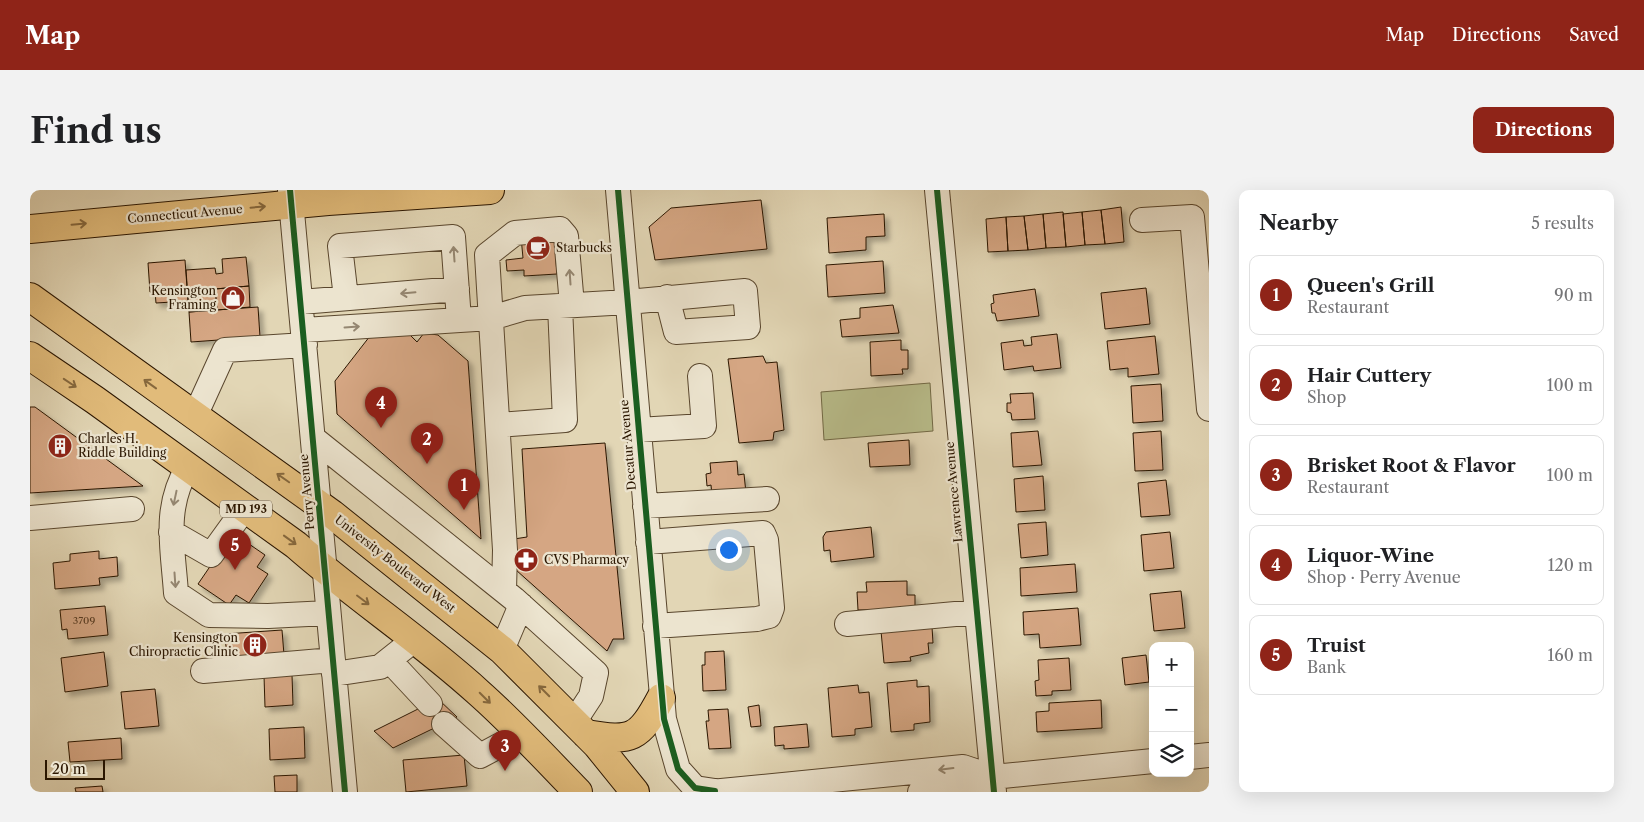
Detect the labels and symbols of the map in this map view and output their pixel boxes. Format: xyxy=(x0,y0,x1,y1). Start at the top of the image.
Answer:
street label: Connecticut Avenue xyxy=(127,201,244,226)
one-way arrow xyxy=(249,203,265,212)
one-way arrow xyxy=(70,220,86,229)
cafe icon: Starbucks xyxy=(525,235,551,261)
place label: Starbucks xyxy=(556,240,612,255)
one-way arrow xyxy=(450,246,459,262)
one-way arrow xyxy=(566,269,575,285)
place label: Kensington Framing xyxy=(151,283,217,312)
shop icon: Kensington Framing xyxy=(220,285,246,311)
one-way arrow xyxy=(401,288,417,298)
one-way arrow xyxy=(344,322,360,332)
one-way arrow xyxy=(63,378,77,388)
one-way arrow xyxy=(143,379,157,389)
pin: 4 xyxy=(365,387,397,428)
street label: Decatur Avenue xyxy=(616,399,639,491)
pin: 2 xyxy=(411,423,443,464)
place label: Charles H. Riddle Building xyxy=(78,431,167,460)
building icon: Charles H. Riddle Building xyxy=(47,433,73,459)
street label: Lawrence Avenue xyxy=(942,441,965,543)
street label: Perry Avenue xyxy=(296,453,317,531)
pin: 1 xyxy=(448,469,480,510)
one-way arrow xyxy=(276,473,290,483)
one-way arrow xyxy=(169,489,179,505)
road number: MD 193 xyxy=(220,500,272,518)
street label: University Boulevard West xyxy=(332,512,459,616)
pin: 5 xyxy=(219,529,251,570)
one-way arrow xyxy=(283,535,296,546)
your location xyxy=(716,537,742,563)
pharmacy icon: CVS Pharmacy xyxy=(513,547,539,573)
place label: CVS Pharmacy xyxy=(544,552,630,567)
one-way arrow xyxy=(170,572,180,588)
one-way arrow xyxy=(356,595,370,605)
house number: 3709 xyxy=(73,614,95,627)
place label: Kensington Chiropractic Clinic xyxy=(129,630,238,659)
building icon: Kensington Chiropractic Clinic xyxy=(242,632,268,658)
one-way arrow xyxy=(538,686,550,698)
one-way arrow xyxy=(479,692,491,705)
pin: 3 xyxy=(489,730,521,771)
scale bar xyxy=(45,757,105,780)
one-way arrow xyxy=(939,764,955,774)

